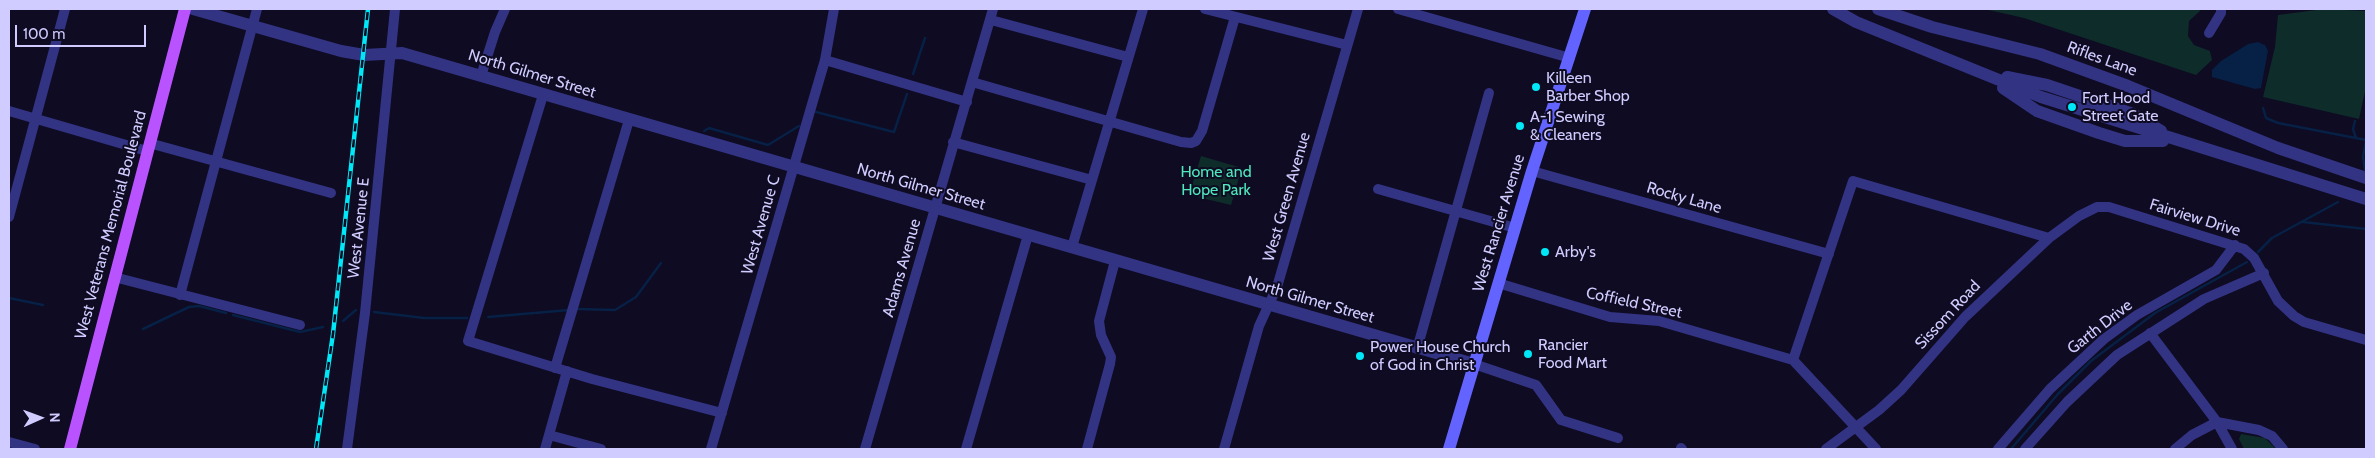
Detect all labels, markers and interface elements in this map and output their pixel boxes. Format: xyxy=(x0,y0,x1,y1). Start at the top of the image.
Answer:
scale bar xyxy=(18,15,149,47)
text: 100 m xyxy=(23,25,65,43)
street label: Rifles Lane xyxy=(2064,37,2140,81)
street label: North Gilmer Street xyxy=(466,45,598,103)
place label: Killeen Barber Shop xyxy=(1546,68,1630,106)
marker: Killeen Barber Shop xyxy=(1530,81,1542,93)
place label: Fort Hood Street Gate xyxy=(2082,88,2159,126)
marker: Fort Hood Street Gate xyxy=(2066,101,2078,113)
place label: A-1 Sewing & Cleaners xyxy=(1530,107,1605,145)
street label: West Veterans Memorial Boulevard xyxy=(71,109,151,341)
marker: A-1 Sewing & Cleaners xyxy=(1514,120,1526,132)
street label: West Green Avenue xyxy=(1259,130,1315,264)
street label: West Rancier Avenue xyxy=(1469,152,1529,294)
street label: North Gilmer Street xyxy=(855,160,987,214)
park label: Home and Hope Park xyxy=(1180,162,1252,200)
street label: West Avenue C xyxy=(738,173,784,277)
street label: West Avenue E xyxy=(344,177,374,279)
street label: Rocky Lane xyxy=(1644,178,1724,218)
street label: Fairview Drive xyxy=(2147,195,2243,241)
street label: Adams Avenue xyxy=(879,217,925,319)
place label: Arby's xyxy=(1555,242,1596,262)
marker: Arby's xyxy=(1539,246,1551,258)
street label: North Gilmer Street xyxy=(1244,273,1376,327)
street label: Sissom Road xyxy=(1911,277,1985,353)
street label: Coffield Street xyxy=(1584,283,1684,323)
street label: Garth Drive xyxy=(2064,296,2136,358)
place label: Rancier Food Mart xyxy=(1538,335,1607,373)
place label: Power House Church of God in Christ xyxy=(1370,337,1510,375)
marker: Rancier Food Mart xyxy=(1522,348,1534,360)
marker: Power House Church of God in Christ xyxy=(1354,350,1366,362)
north arrow xyxy=(15,393,65,443)
text: N xyxy=(46,412,64,423)

